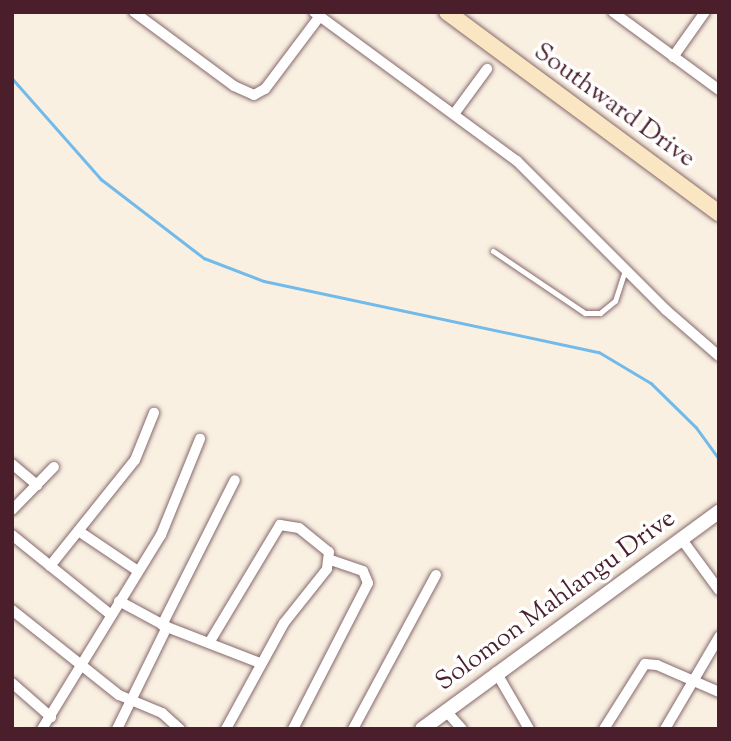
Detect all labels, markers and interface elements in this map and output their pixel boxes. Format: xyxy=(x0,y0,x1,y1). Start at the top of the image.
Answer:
street label: Southward Drive xyxy=(527,37,701,175)
street label: Solomon Mahlangu Drive xyxy=(430,504,682,698)

